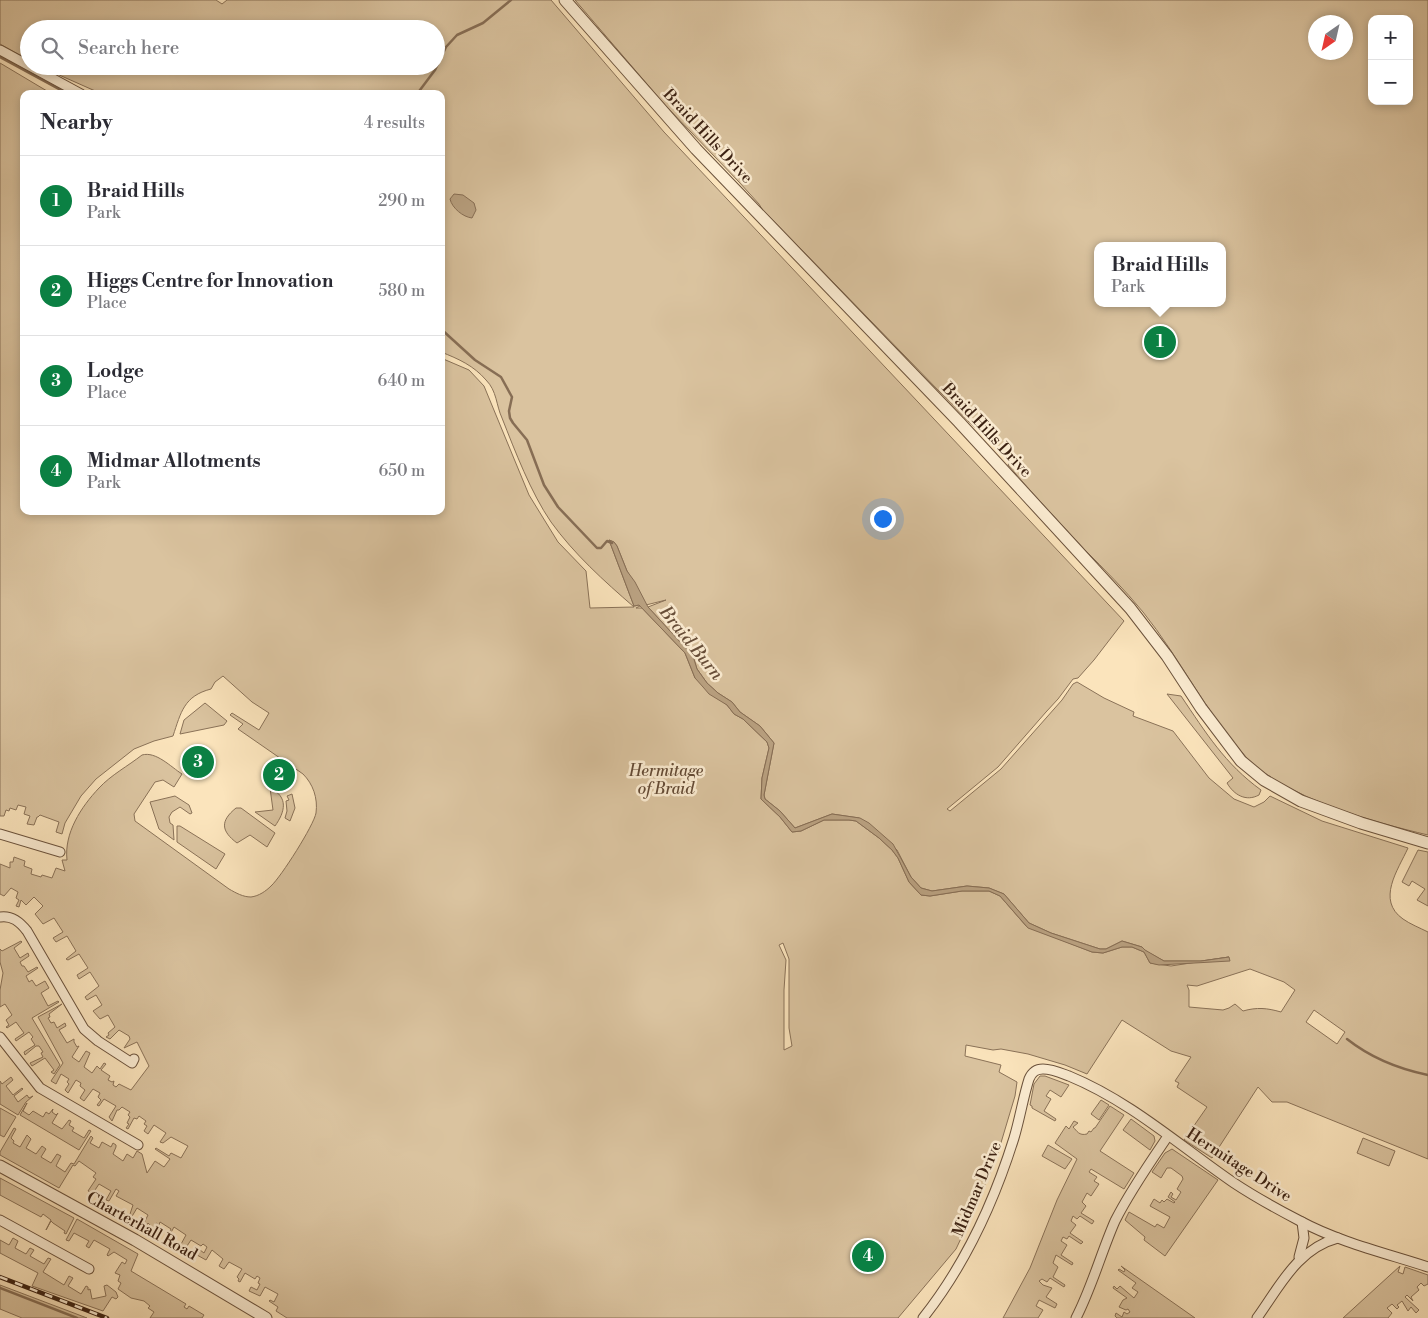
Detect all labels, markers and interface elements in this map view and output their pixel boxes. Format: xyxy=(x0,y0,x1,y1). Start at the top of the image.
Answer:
north arrow xyxy=(1308,15,1353,60)
map controls xyxy=(1368,15,1413,105)
button: + xyxy=(1368,15,1413,60)
search box xyxy=(20,20,445,75)
icon: search xyxy=(38,34,66,62)
text: Search here xyxy=(78,36,179,60)
button: − xyxy=(1368,60,1413,105)
street label: Braid Hills Drive xyxy=(658,84,757,188)
text: Nearby xyxy=(40,110,113,136)
text: 4 results xyxy=(364,113,425,133)
text: Braid Hills xyxy=(87,179,185,203)
text: 1 xyxy=(52,191,60,211)
text: 290 m xyxy=(378,191,425,211)
text: Park xyxy=(87,203,120,223)
popup xyxy=(1094,242,1226,307)
text: Braid Hills xyxy=(1111,253,1209,277)
text: Higgs Centre for Innovation xyxy=(87,269,333,293)
text: Park xyxy=(1111,277,1145,297)
text: 2 xyxy=(51,281,61,301)
text: 580 m xyxy=(378,281,425,301)
text: Place xyxy=(87,293,127,313)
pin: 1 xyxy=(1144,323,1176,361)
text: Lodge xyxy=(87,359,144,383)
text: 3 xyxy=(51,371,61,391)
text: 640 m xyxy=(378,371,425,391)
street label: Braid Hills Drive xyxy=(937,378,1036,482)
text: Place xyxy=(87,383,127,403)
text: Midmar Allotments xyxy=(87,449,261,473)
text: 4 xyxy=(51,461,61,481)
text: 650 m xyxy=(379,461,425,481)
text: Park xyxy=(87,473,120,493)
your location xyxy=(870,506,896,532)
water label: Braid Burn xyxy=(653,600,729,686)
pin: 3 xyxy=(182,743,214,781)
pin: 2 xyxy=(263,756,295,794)
park label: Hermitage of Braid xyxy=(628,761,704,799)
street label: Hermitage Drive xyxy=(1183,1124,1295,1206)
street label: Midmar Drive xyxy=(948,1138,1006,1240)
street label: Charterhall Road xyxy=(83,1187,201,1265)
pin: 4 xyxy=(852,1237,884,1275)

